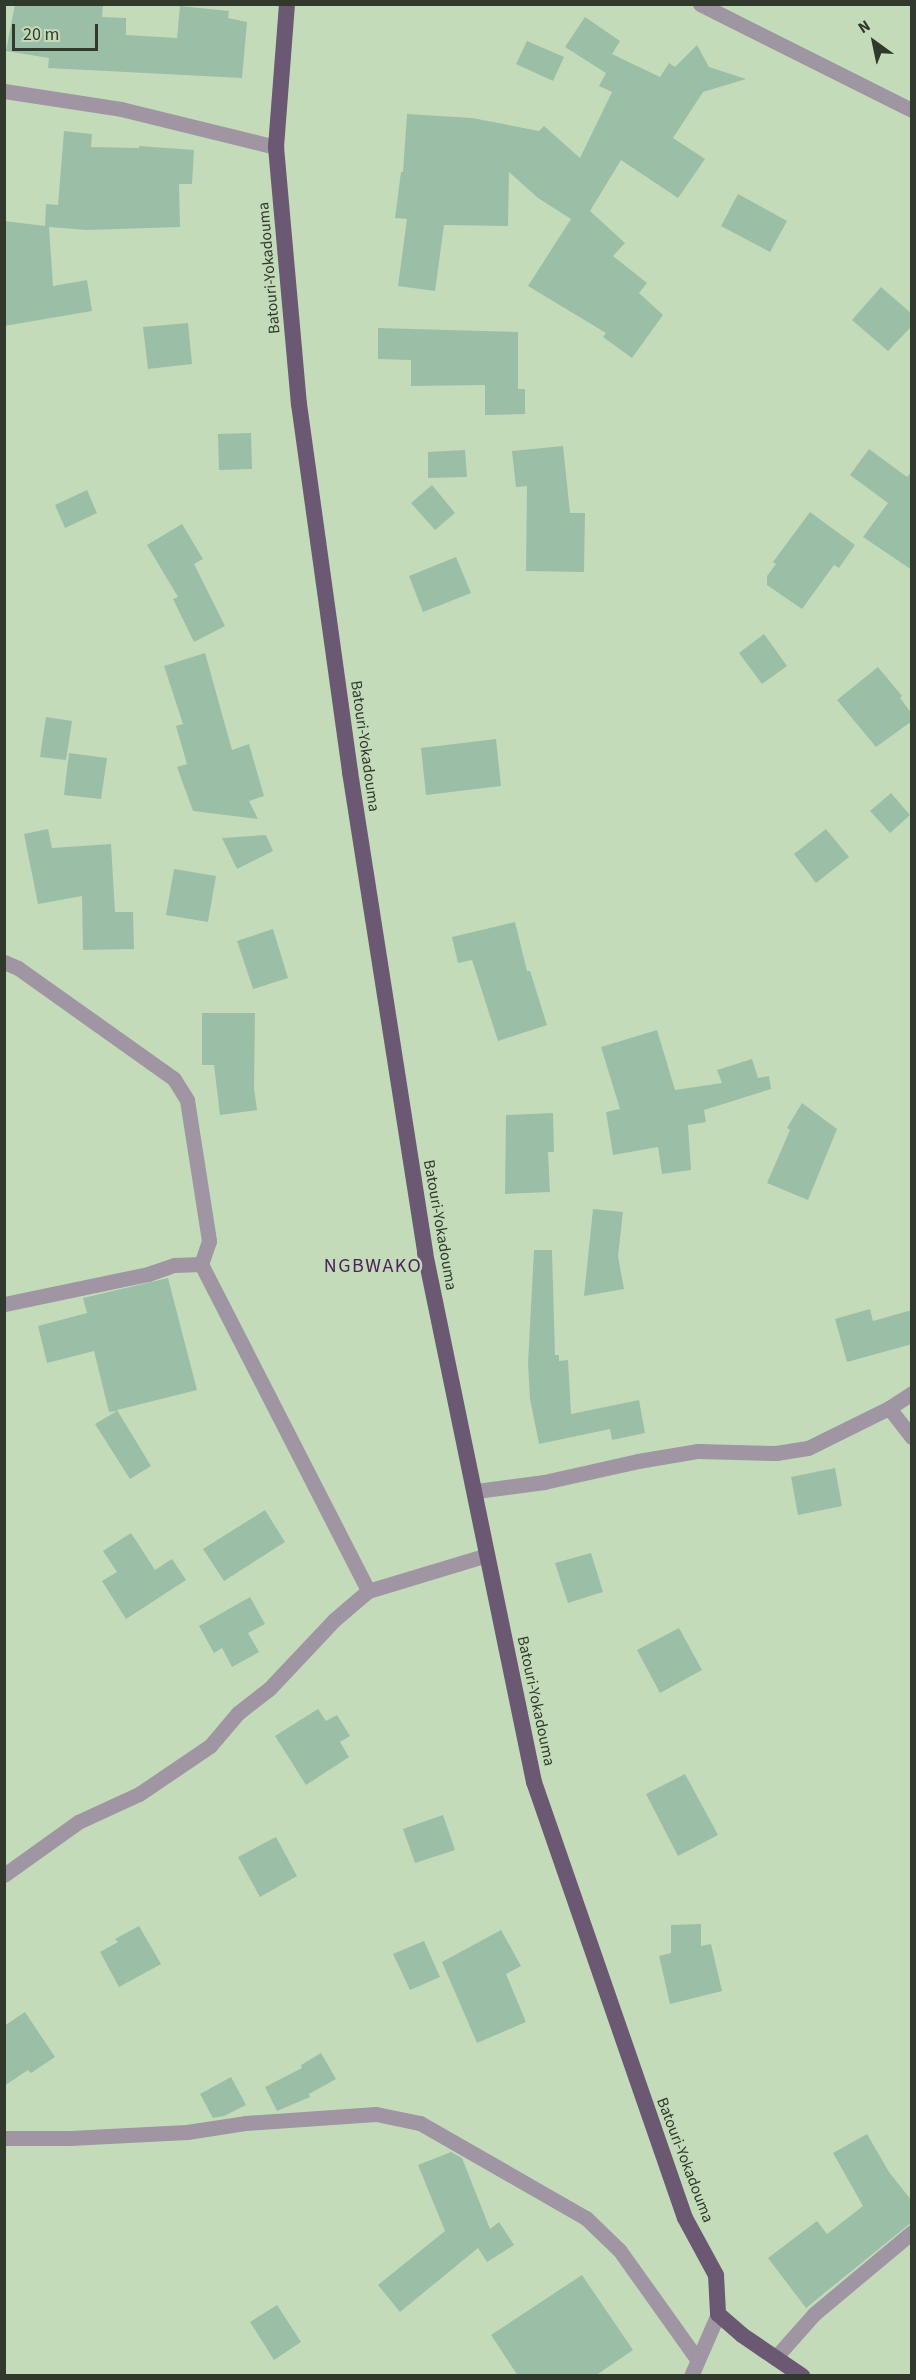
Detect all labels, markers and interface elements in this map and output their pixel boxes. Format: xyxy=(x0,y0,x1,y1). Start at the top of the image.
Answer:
scale bar xyxy=(15,12,100,50)
north arrow xyxy=(844,12,904,72)
text: N xyxy=(854,15,875,39)
text: 20 m xyxy=(23,22,59,47)
street label: Batouri-Yokadouma xyxy=(254,201,284,335)
street label: Batouri-Yokadouma xyxy=(346,679,384,813)
street label: Batouri-Yokadouma xyxy=(419,1158,461,1292)
district label: NGBWAKO xyxy=(324,1254,422,1278)
street label: Batouri-Yokadouma xyxy=(513,1634,559,1768)
street label: Batouri-Yokadouma xyxy=(652,2095,718,2225)

